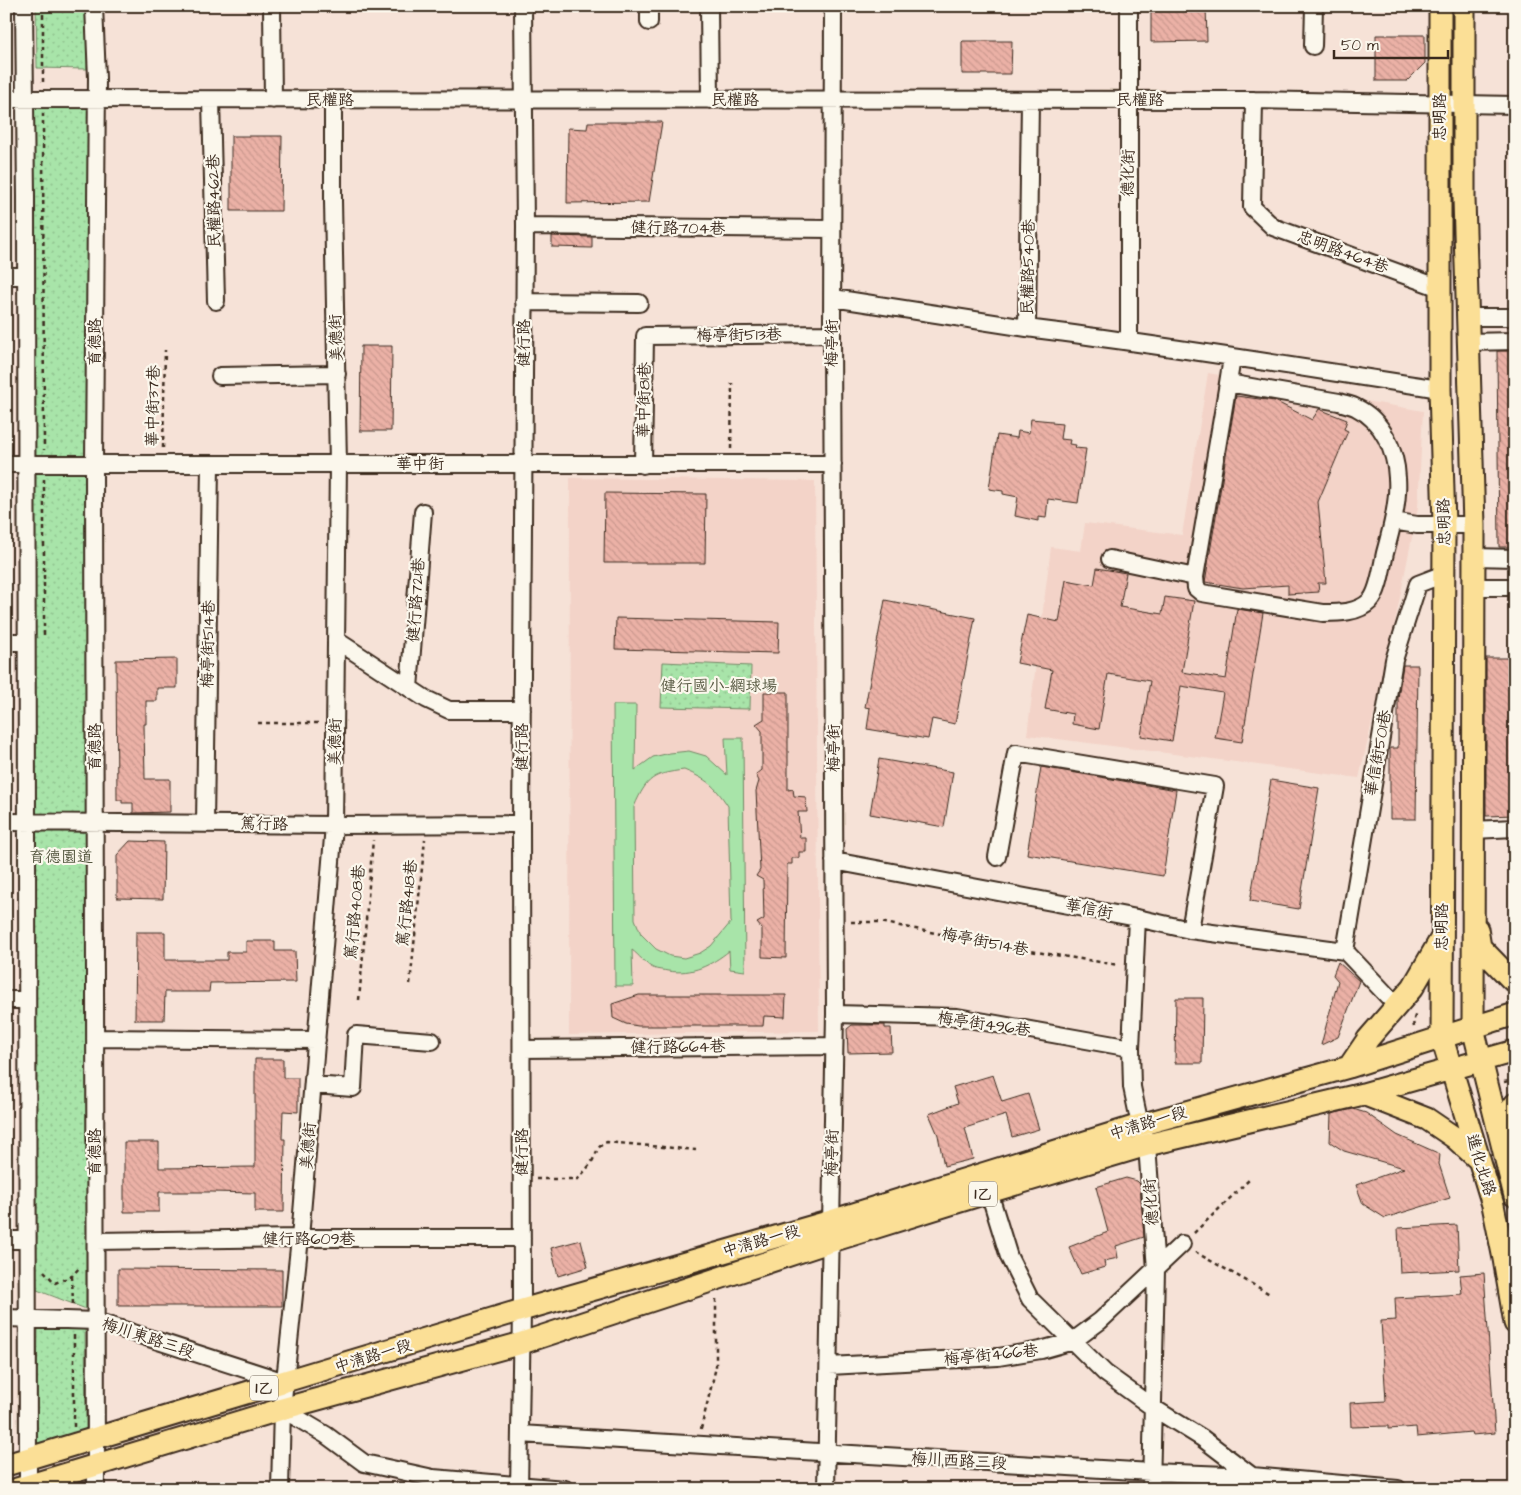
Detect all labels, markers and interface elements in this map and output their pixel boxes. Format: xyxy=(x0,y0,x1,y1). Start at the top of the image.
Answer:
scale bar xyxy=(1334,28,1447,60)
text: 50 m xyxy=(1341,35,1379,56)
street label: 民權路 xyxy=(306,89,354,111)
street label: 民權路 xyxy=(711,89,759,111)
street label: 民權路 xyxy=(1116,89,1164,111)
street label: 忠明路 xyxy=(1429,93,1451,141)
street label: 德化街 xyxy=(1117,149,1139,197)
street label: 民權路462巷 xyxy=(202,154,226,248)
street label: 健行路704巷 xyxy=(630,216,726,240)
street label: 民權路540巷 xyxy=(1016,219,1040,315)
street label: 忠明路464巷 xyxy=(1294,225,1392,279)
street label: 美德街 xyxy=(324,314,348,362)
street label: 育德路 xyxy=(84,318,106,366)
street label: 健行路 xyxy=(513,319,535,367)
street label: 梅亭街 xyxy=(821,319,843,367)
street label: 梅亭街513巷 xyxy=(696,323,782,347)
street label: 華中街81巷 xyxy=(632,362,656,438)
street label: 華中街37巷 xyxy=(141,365,165,447)
street label: 華中街 xyxy=(396,453,444,475)
street label: 忠明路 xyxy=(1433,498,1455,546)
street label: 健行路721巷 xyxy=(402,557,430,643)
street label: 梅亭街514巷 xyxy=(196,600,220,688)
park label: 健行國小-網球場 xyxy=(661,675,777,697)
street label: 華信街501巷 xyxy=(1360,708,1396,798)
street label: 美德街 xyxy=(324,718,346,766)
street label: 育德路 xyxy=(84,723,106,771)
street label: 健行路 xyxy=(511,723,533,771)
street label: 梅亭街 xyxy=(823,724,845,772)
street label: 篤行路 xyxy=(240,813,288,835)
park label: 育德園道 xyxy=(29,846,93,868)
street label: 篤行路418巷 xyxy=(391,858,423,948)
street label: 篤行路408巷 xyxy=(340,864,370,960)
street label: 華信街 xyxy=(1063,894,1115,924)
street label: 忠明路 xyxy=(1431,903,1453,951)
street label: 梅亭街514巷 xyxy=(940,923,1030,961)
street label: 梅亭街496巷 xyxy=(936,1007,1032,1041)
street label: 健行路664巷 xyxy=(630,1035,726,1059)
street label: 中清路一段 xyxy=(1107,1101,1189,1145)
street label: 美德街 xyxy=(295,1121,321,1171)
street label: 育德路 xyxy=(84,1128,106,1176)
street label: 健行路 xyxy=(511,1128,533,1176)
street label: 梅亭街 xyxy=(821,1129,843,1177)
street label: 進化北路 xyxy=(1461,1131,1501,1199)
street label: 德化街 xyxy=(1138,1177,1164,1227)
road number: 1乙 xyxy=(969,1182,997,1206)
street label: 中清路一段 xyxy=(720,1219,802,1263)
street label: 健行路609巷 xyxy=(262,1228,356,1250)
street label: 梅川東路三段 xyxy=(99,1313,197,1363)
street label: 中清路一段 xyxy=(332,1334,414,1378)
street label: 梅亭街466巷 xyxy=(943,1339,1039,1371)
road number: 1乙 xyxy=(250,1376,278,1400)
street label: 梅川西路三段 xyxy=(910,1448,1008,1474)

